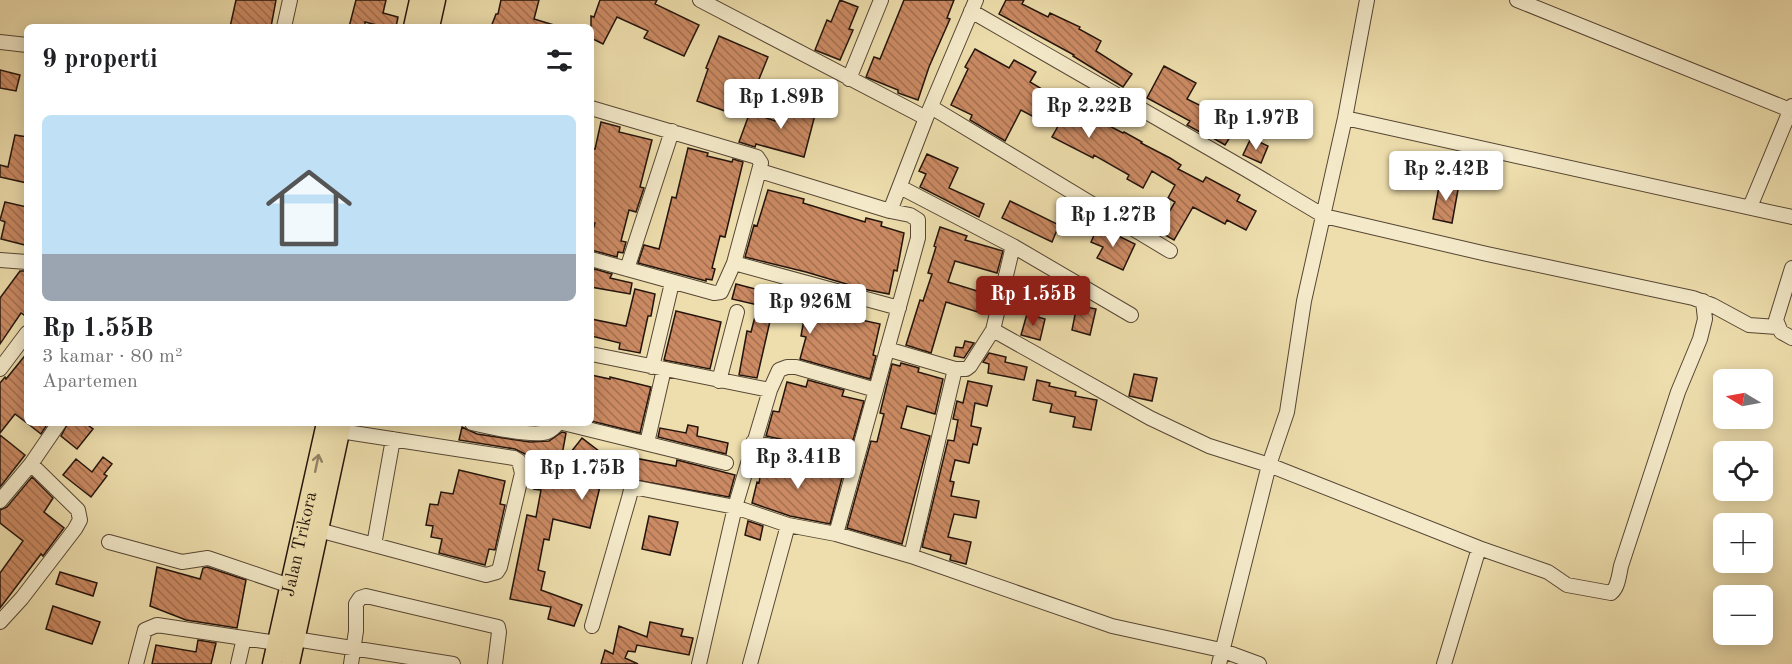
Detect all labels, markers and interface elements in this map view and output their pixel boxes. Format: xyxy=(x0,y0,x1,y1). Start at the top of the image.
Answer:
icon: filters xyxy=(543,44,576,77)
text: 9 properti xyxy=(42,47,158,73)
pin: Rp 1.89B xyxy=(719,79,843,130)
text: Rp 1.89B xyxy=(738,88,824,108)
pin: Rp 2.22B xyxy=(1027,88,1151,139)
text: Rp 2.22B xyxy=(1046,97,1132,117)
pin: Rp 1.97B xyxy=(1194,100,1318,151)
text: Rp 1.97B xyxy=(1213,109,1299,129)
pin: Rp 2.42B xyxy=(1384,151,1508,202)
icon: home xyxy=(255,154,363,262)
text: Rp 2.42B xyxy=(1403,160,1489,180)
pin: Rp 1.27B xyxy=(1051,197,1175,248)
text: Rp 1.27B xyxy=(1070,206,1156,226)
pin: Rp 1.55B xyxy=(971,276,1095,327)
pin: Rp 926M xyxy=(755,284,865,335)
text: Rp 1.55B xyxy=(990,285,1076,305)
text: Rp 926M xyxy=(768,293,852,313)
text: Rp 1.55B xyxy=(42,316,153,342)
text: 3 kamar · 80 m² xyxy=(42,347,183,367)
north arrow xyxy=(1713,369,1773,429)
map controls xyxy=(1713,369,1773,645)
text: Apartemen xyxy=(42,372,138,392)
pin: Rp 3.41B xyxy=(736,439,860,490)
button: locate xyxy=(1713,441,1773,501)
text: Rp 3.41B xyxy=(755,448,841,468)
pin: Rp 1.75B xyxy=(520,450,644,501)
one-way arrow xyxy=(312,454,323,474)
text: Rp 1.75B xyxy=(539,459,625,479)
street label: Jalan Trikora xyxy=(279,490,320,598)
button: + xyxy=(1713,513,1773,573)
button: − xyxy=(1713,585,1773,645)

